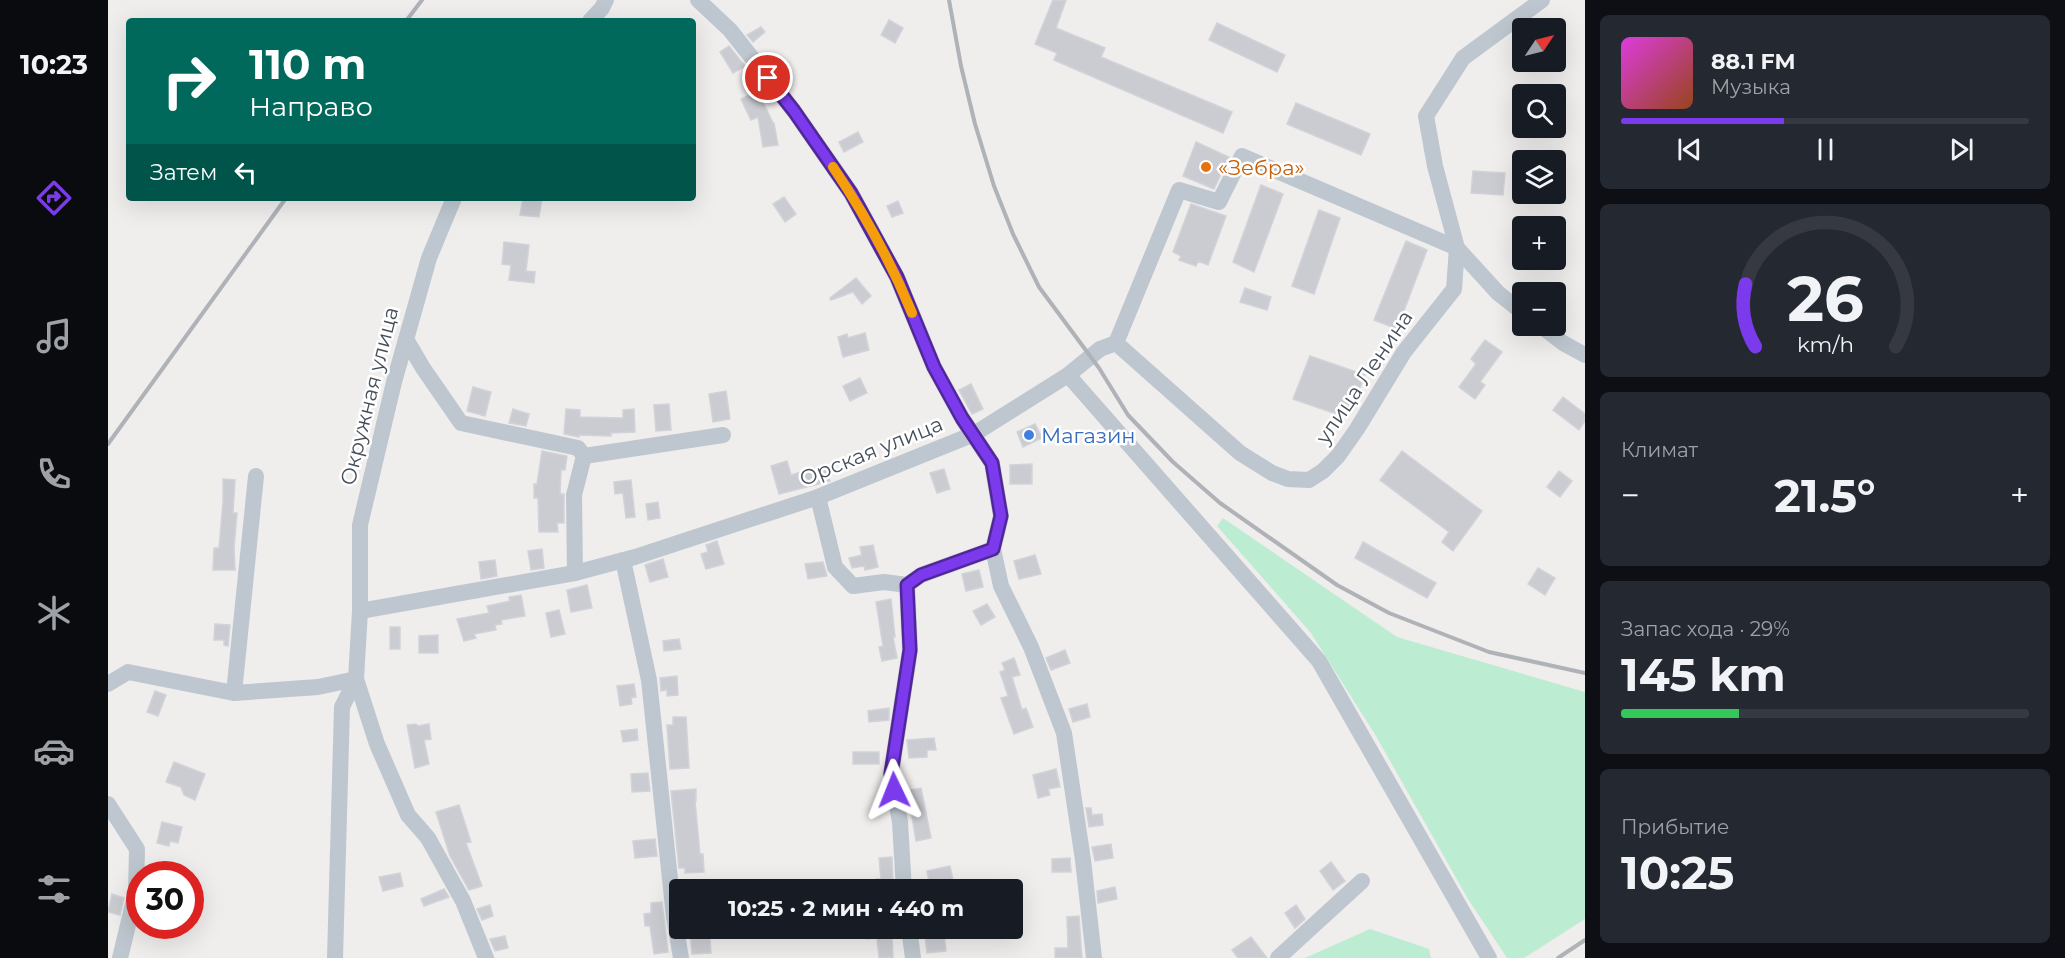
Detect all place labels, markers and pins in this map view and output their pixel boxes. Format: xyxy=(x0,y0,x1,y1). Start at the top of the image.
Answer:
pin xyxy=(742,52,793,103)
place label: «Зебра» xyxy=(1218,155,1304,180)
marker: «Зебра» xyxy=(1199,160,1213,174)
place label: Магазин xyxy=(1041,423,1136,448)
marker: Магазин xyxy=(1022,428,1036,442)

